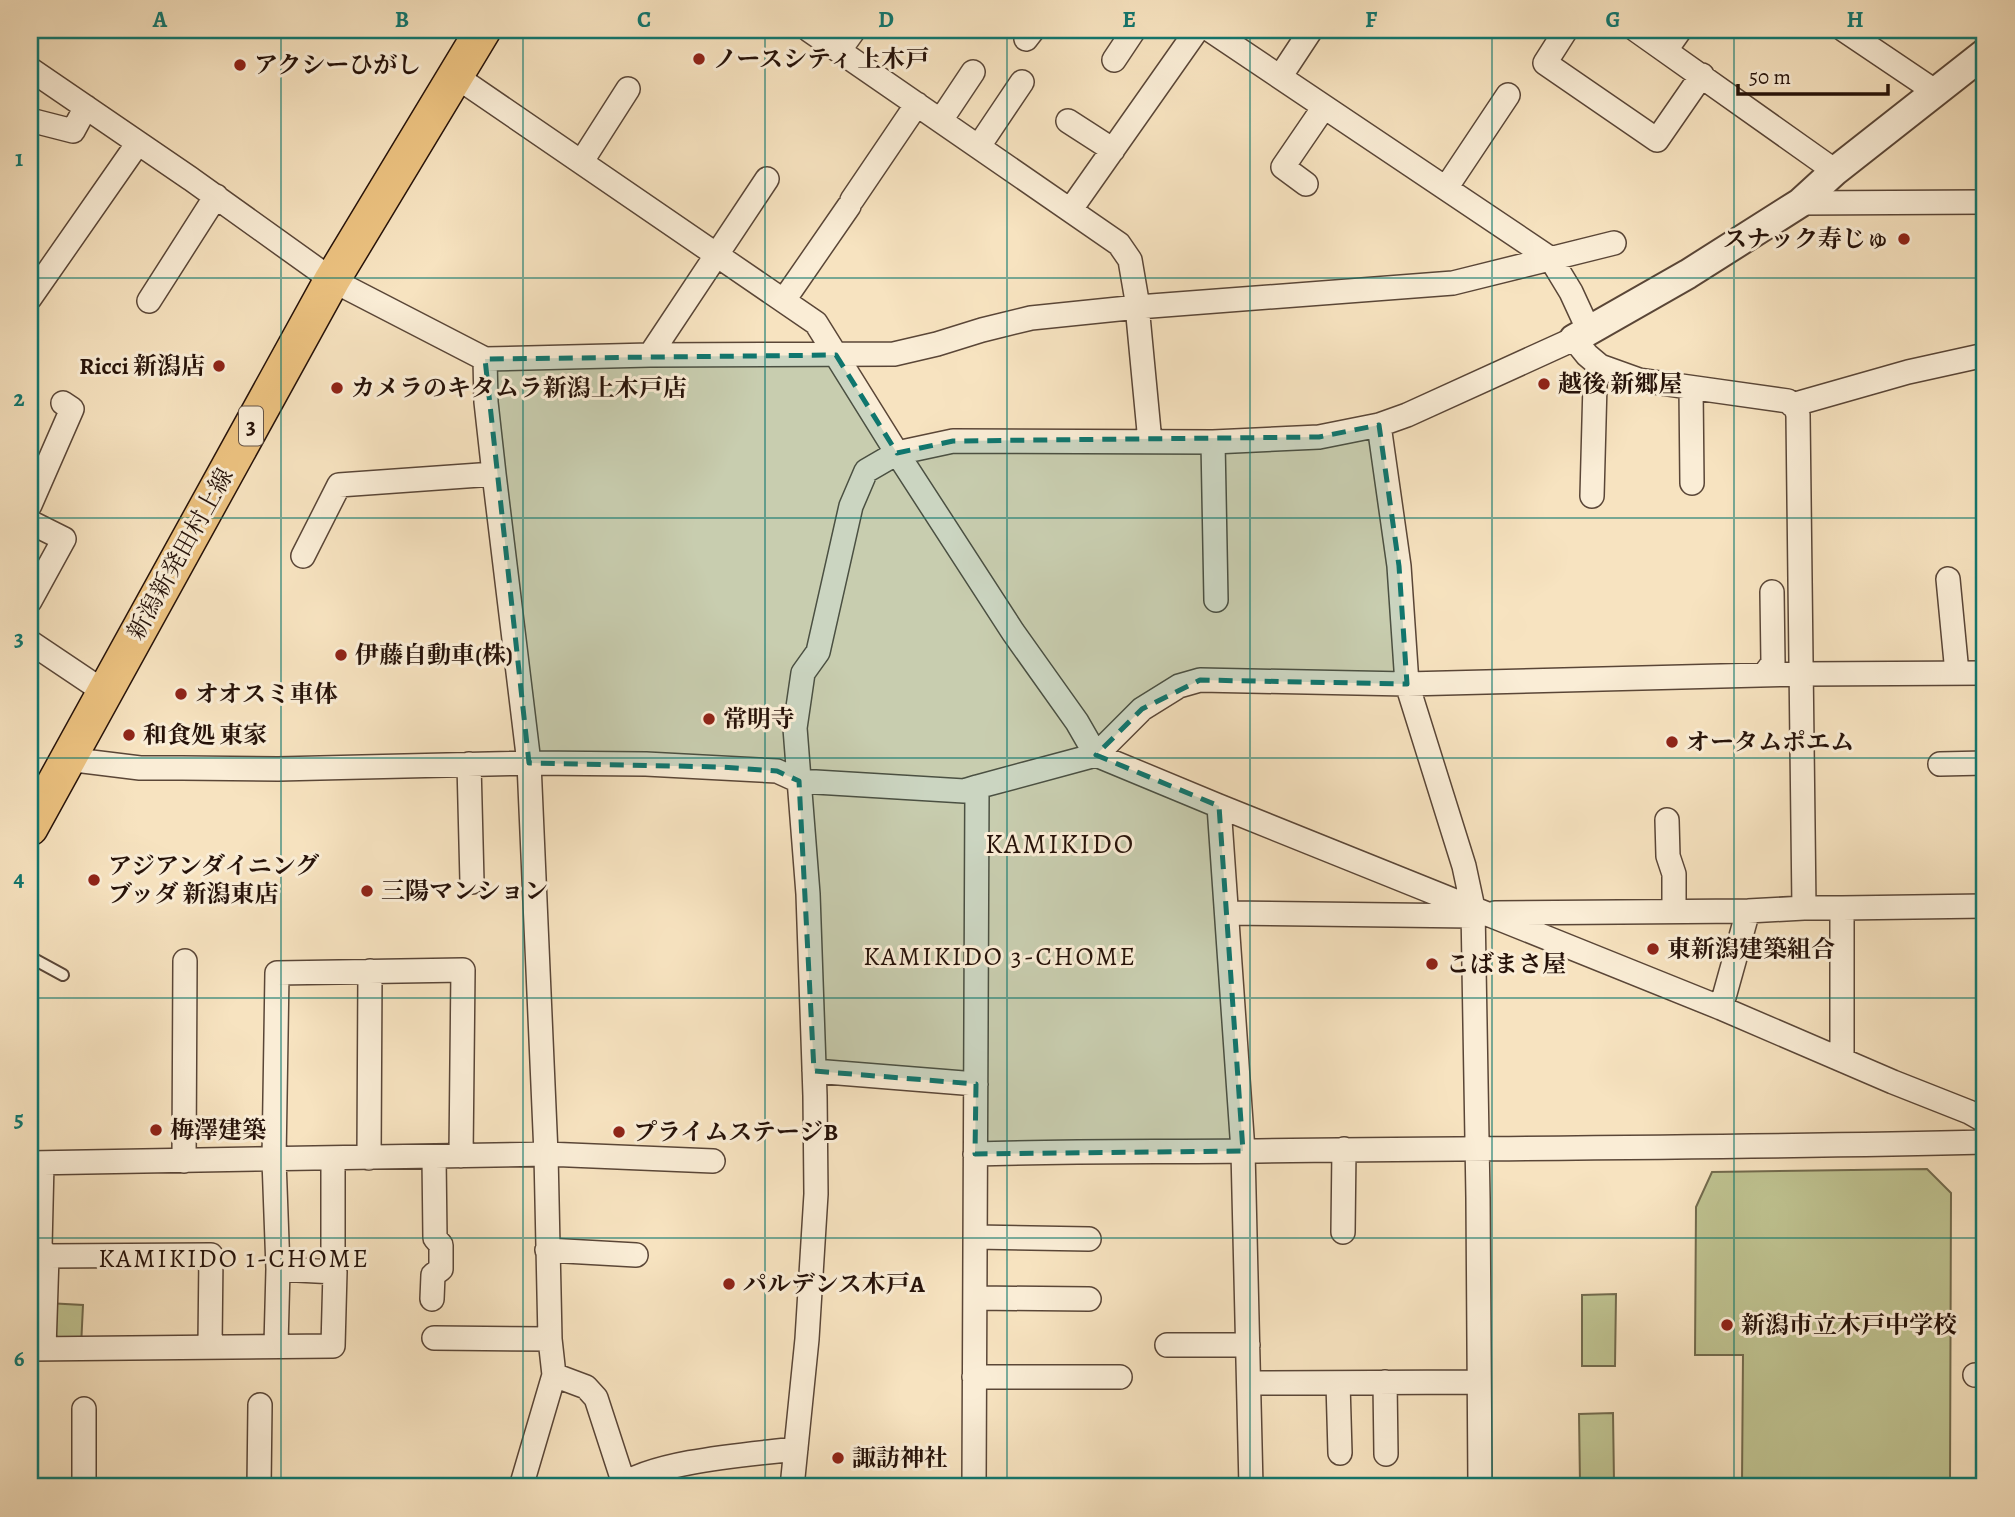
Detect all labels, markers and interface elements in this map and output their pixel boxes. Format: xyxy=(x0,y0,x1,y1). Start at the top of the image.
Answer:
text: A xyxy=(152,4,168,35)
text: B xyxy=(395,4,409,35)
text: C xyxy=(637,4,651,35)
text: D xyxy=(878,4,894,35)
text: E xyxy=(1122,4,1136,35)
text: F xyxy=(1365,4,1378,35)
text: G xyxy=(1605,4,1621,35)
text: H xyxy=(1846,4,1864,35)
place label: ノースシティ 上木戸 xyxy=(713,43,929,75)
place label: アクシーひがし xyxy=(254,49,421,81)
marker: ノースシティ 上木戸 xyxy=(691,51,707,67)
scale bar xyxy=(1738,52,1889,96)
marker: アクシーひがし xyxy=(232,57,248,73)
text: 50 m xyxy=(1749,63,1791,91)
text: 1 xyxy=(15,143,23,174)
place label: スナック寿じゅ xyxy=(1723,223,1890,255)
marker: スナック寿じゅ xyxy=(1896,231,1912,247)
place label: Ricci 新潟店 xyxy=(79,350,205,382)
marker: Ricci 新潟店 xyxy=(211,358,227,374)
place label: 越後 新郷屋 xyxy=(1558,368,1682,400)
place label: カメラのキタムラ新潟上木戸店 xyxy=(351,372,687,404)
marker: 越後 新郷屋 xyxy=(1536,376,1552,392)
marker: カメラのキタムラ新潟上木戸店 xyxy=(329,380,345,396)
text: 2 xyxy=(13,383,25,414)
road number: 3 xyxy=(239,406,263,446)
street label: 新潟新発田村上線 xyxy=(119,462,241,646)
text: 3 xyxy=(14,623,24,654)
place label: 伊藤自動車(株) xyxy=(355,639,513,671)
marker: 伊藤自動車(株) xyxy=(333,647,349,663)
place label: オオスミ車体 xyxy=(195,678,338,710)
marker: オオスミ車体 xyxy=(173,686,189,702)
place label: 常明寺 xyxy=(723,703,795,735)
marker: 常明寺 xyxy=(701,711,717,727)
place label: 和食処 東家 xyxy=(143,719,267,751)
place label: オータムポエム xyxy=(1686,726,1854,758)
marker: 和食処 東家 xyxy=(121,727,137,743)
marker: オータムポエム xyxy=(1664,734,1680,750)
district label: KAMIKIDO xyxy=(985,825,1135,863)
place label: アジアンダイニング ブッダ 新潟東店 xyxy=(108,850,319,910)
text: 4 xyxy=(14,863,25,894)
marker: アジアンダイニング ブッダ 新潟東店 xyxy=(86,872,102,888)
place label: 三陽マンション xyxy=(381,875,548,907)
marker: 三陽マンション xyxy=(359,883,375,899)
place label: 東新潟建築組合 xyxy=(1667,933,1835,965)
district label: KAMIKIDO 3-CHOME xyxy=(863,939,1137,974)
marker: 東新潟建築組合 xyxy=(1645,941,1661,957)
place label: こばまさ屋 xyxy=(1446,948,1566,980)
marker: こばまさ屋 xyxy=(1424,956,1440,972)
text: 5 xyxy=(14,1103,24,1134)
place label: 梅澤建築 xyxy=(170,1114,266,1146)
place label: プライムステージB xyxy=(633,1116,838,1148)
marker: 梅澤建築 xyxy=(148,1122,164,1138)
marker: プライムステージB xyxy=(611,1124,627,1140)
district label: KAMIKIDO 1-CHOME xyxy=(98,1241,370,1276)
place label: パルデンス木戸A xyxy=(743,1268,926,1300)
marker: パルデンス木戸A xyxy=(721,1276,737,1292)
place label: 新潟市立木戸中学校 xyxy=(1741,1309,1957,1341)
marker: 新潟市立木戸中学校 xyxy=(1719,1317,1735,1333)
text: 6 xyxy=(14,1343,25,1374)
place label: 諏訪神社 xyxy=(852,1442,948,1474)
marker: 諏訪神社 xyxy=(830,1450,846,1466)

